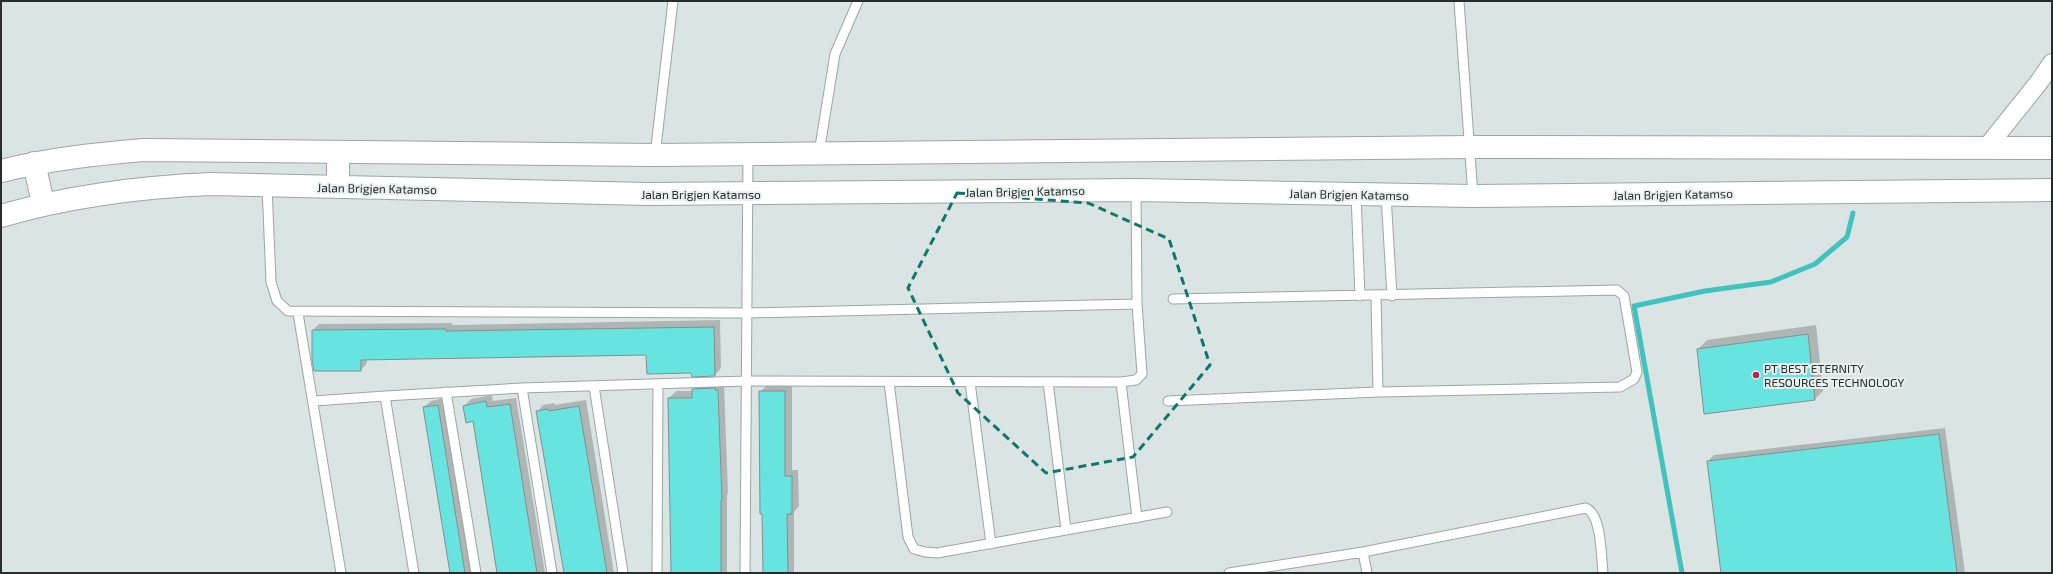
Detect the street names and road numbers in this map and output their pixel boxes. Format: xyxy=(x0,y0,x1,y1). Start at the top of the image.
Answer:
street label: Jalan Brigjen Katamso xyxy=(317,180,437,197)
street label: Jalan Brigjen Katamso xyxy=(965,183,1085,200)
street label: Jalan Brigjen Katamso xyxy=(1289,186,1409,203)
street label: Jalan Brigjen Katamso xyxy=(1613,186,1733,203)
street label: Jalan Brigjen Katamso xyxy=(641,187,761,202)

